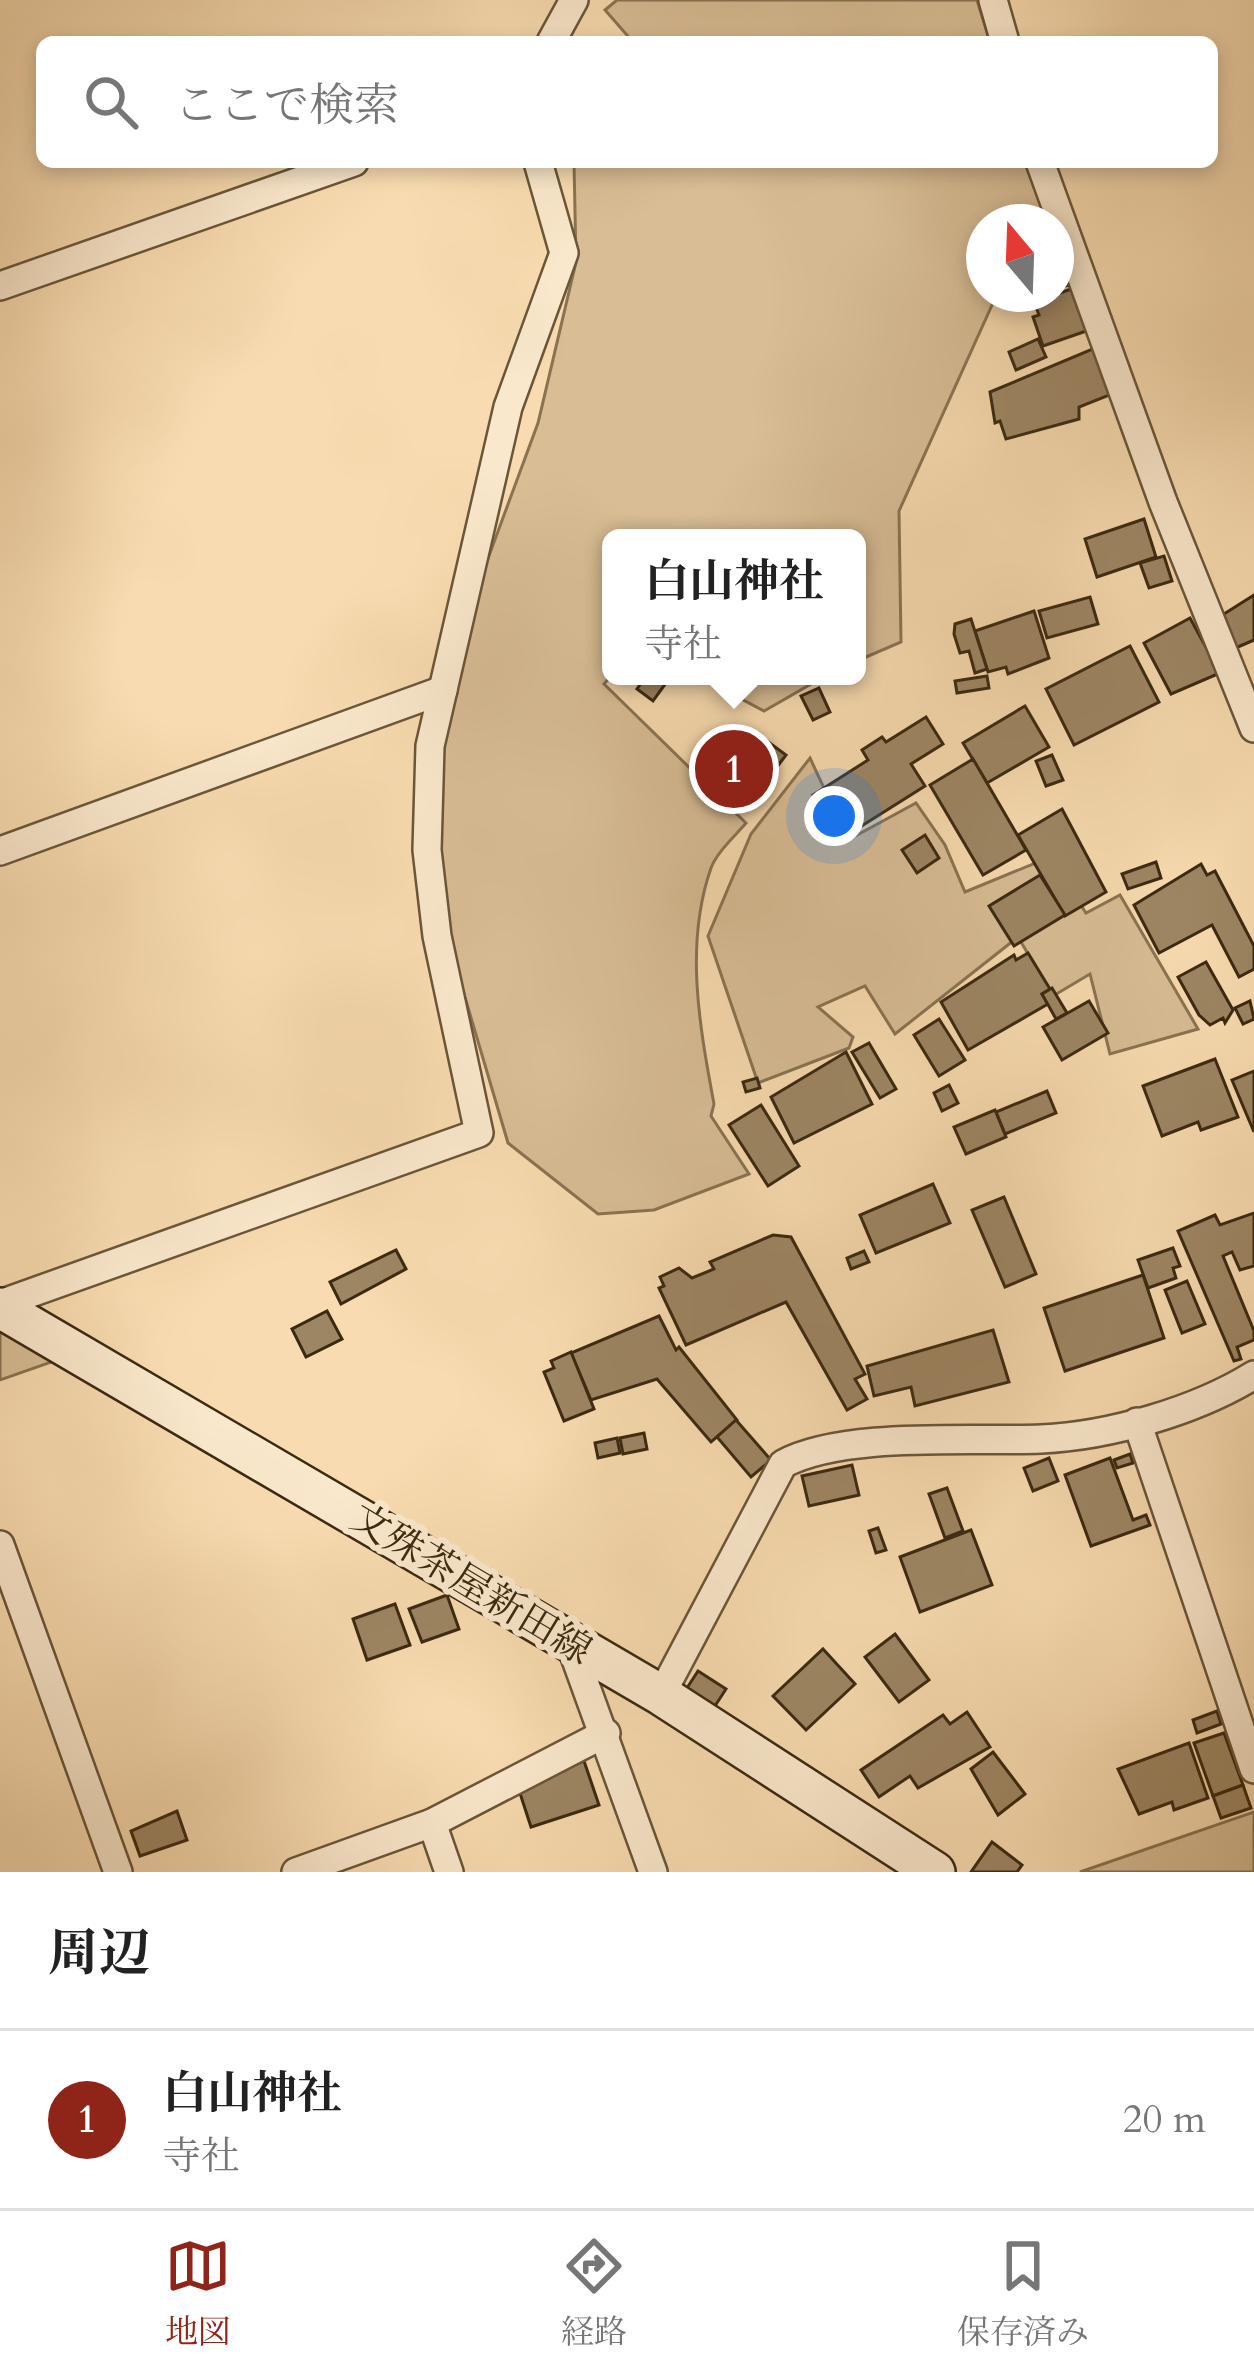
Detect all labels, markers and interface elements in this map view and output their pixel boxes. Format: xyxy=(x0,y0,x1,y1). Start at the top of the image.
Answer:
search box xyxy=(36,36,1218,168)
icon: search xyxy=(78,69,144,135)
text: ここで検索 xyxy=(174,75,399,136)
north arrow xyxy=(966,204,1074,312)
popup xyxy=(602,529,866,685)
text: 白山神社 xyxy=(644,551,824,612)
text: 寺社 xyxy=(644,618,722,671)
pin: 1 xyxy=(695,724,773,814)
your location xyxy=(804,786,864,846)
street label: 文殊茶屋新田線 xyxy=(341,1491,602,1677)
text: 周辺 xyxy=(48,1919,150,1989)
text: 白山神社 xyxy=(162,2063,342,2124)
text: 1 xyxy=(77,2093,97,2146)
text: 20 m xyxy=(1123,2093,1206,2146)
text: 寺社 xyxy=(162,2130,240,2183)
tab: 地図 xyxy=(165,2233,231,2355)
tab: 経路 xyxy=(561,2233,627,2355)
tab: 保存済み xyxy=(957,2233,1089,2355)

